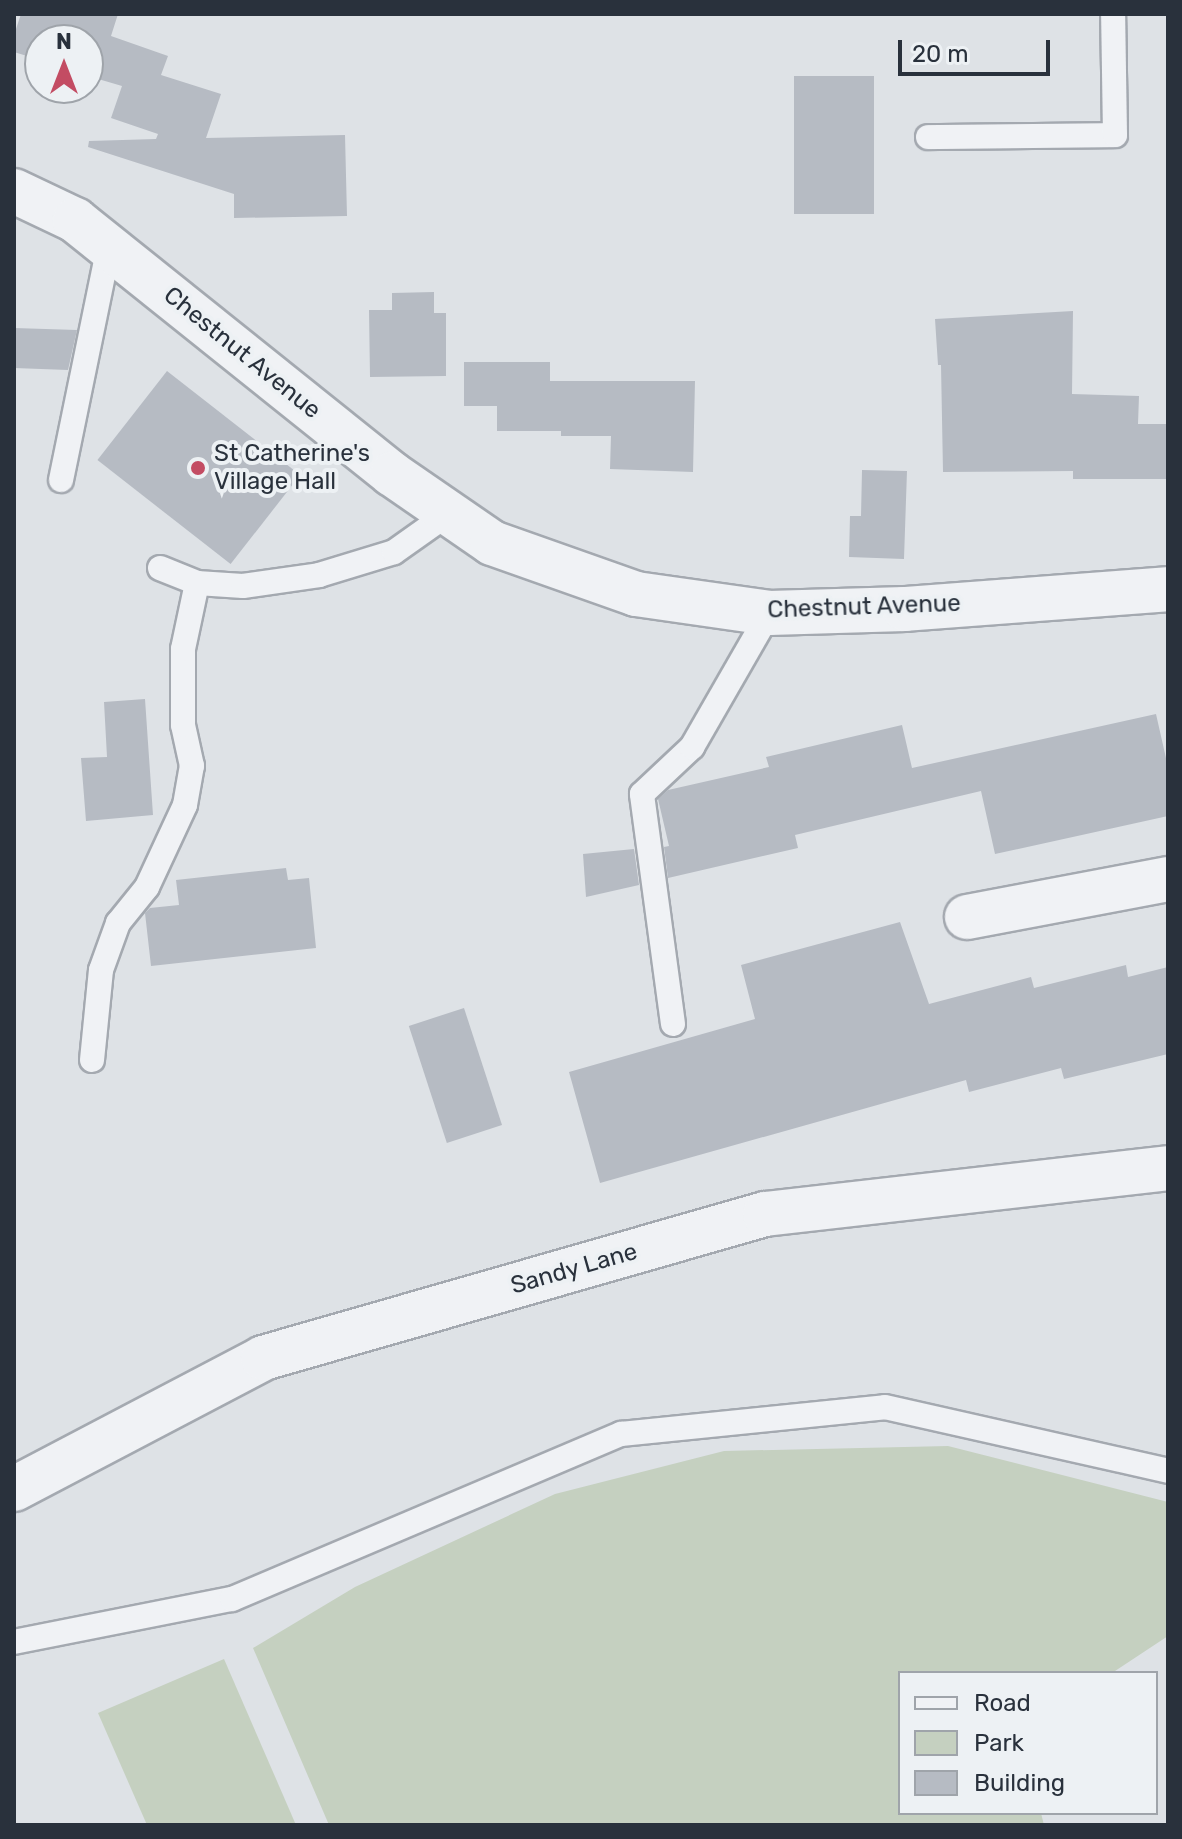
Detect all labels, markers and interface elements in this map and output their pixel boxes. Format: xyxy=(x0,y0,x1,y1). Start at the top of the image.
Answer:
north arrow xyxy=(24,24,104,104)
scale bar xyxy=(902,24,1054,74)
text: N xyxy=(56,28,72,55)
text: 20 m xyxy=(912,40,969,68)
street label: Chestnut Avenue xyxy=(158,281,326,425)
place label: St Catherine's Village Hall xyxy=(214,440,370,496)
marker: St Catherine's Village Hall xyxy=(189,459,207,477)
street label: Chestnut Avenue xyxy=(767,589,961,625)
street label: Sandy Lane xyxy=(507,1237,641,1301)
legend xyxy=(898,1671,1158,1815)
text: Road xyxy=(974,1689,1031,1717)
text: Park xyxy=(974,1729,1024,1757)
text: Building xyxy=(974,1769,1065,1797)

